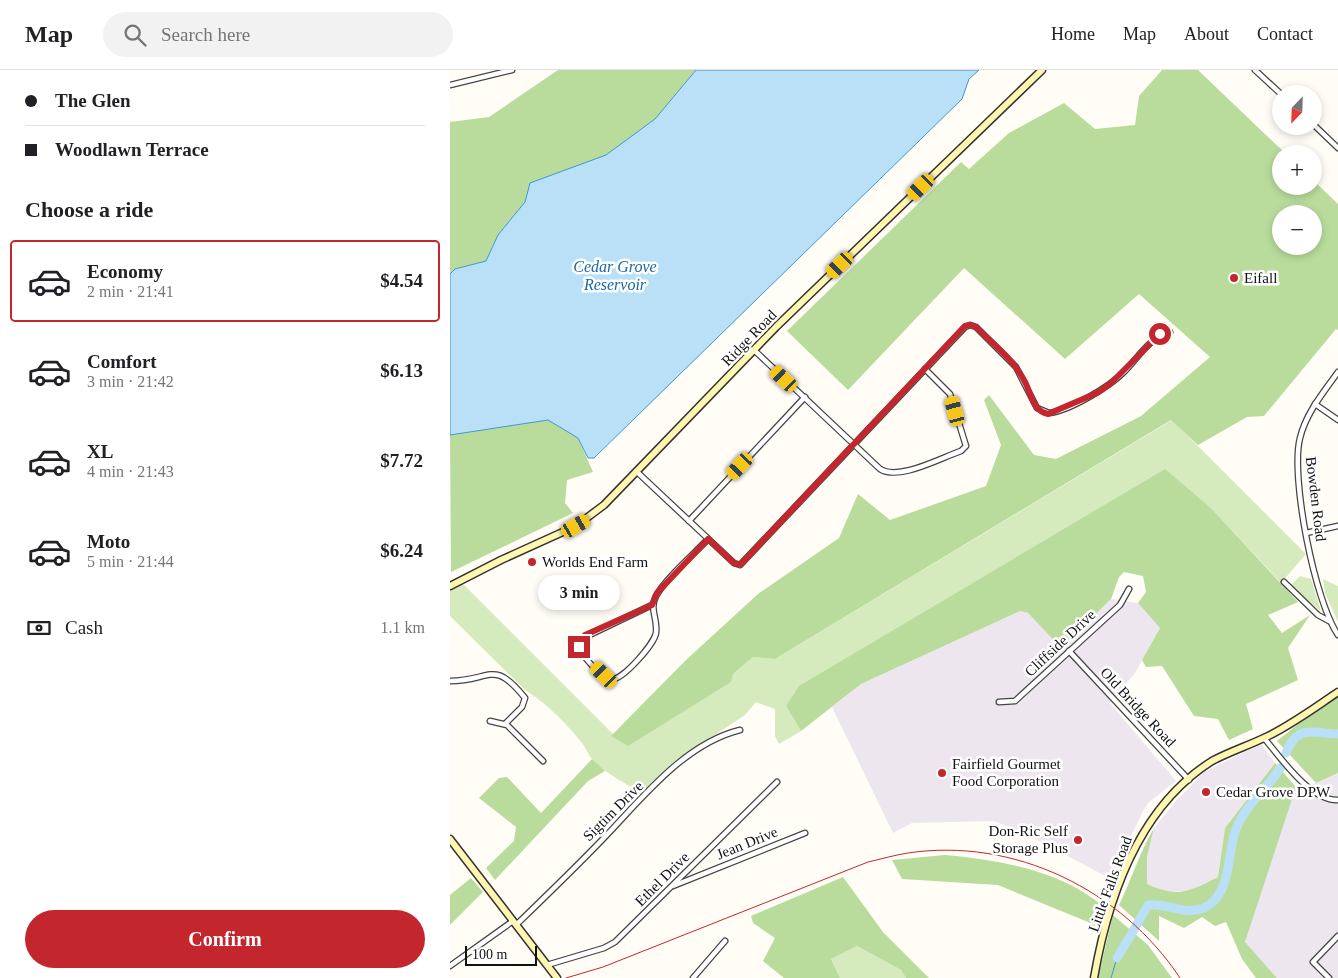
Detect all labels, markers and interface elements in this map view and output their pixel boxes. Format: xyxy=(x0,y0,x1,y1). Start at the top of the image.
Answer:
search box xyxy=(103,12,453,57)
text: Map xyxy=(25,21,73,47)
icon: search xyxy=(121,21,149,49)
text: Search here xyxy=(161,24,250,45)
text: Home xyxy=(1051,24,1095,44)
text: Map xyxy=(1123,24,1156,44)
text: About xyxy=(1184,24,1229,44)
text: Contact xyxy=(1257,24,1313,44)
north arrow xyxy=(1272,85,1322,135)
map controls xyxy=(1272,85,1322,255)
text: The Glen xyxy=(55,90,130,111)
text: Woodlawn Terrace xyxy=(55,139,209,160)
button: + xyxy=(1272,145,1322,195)
car xyxy=(905,171,937,203)
text: Choose a ride xyxy=(25,197,153,222)
button: − xyxy=(1272,205,1322,255)
car xyxy=(824,249,856,281)
water label: Cedar Grove Reservoir xyxy=(573,258,657,293)
icon: car xyxy=(27,259,72,304)
text: Economy xyxy=(87,261,163,282)
text: $4.54 xyxy=(380,270,423,291)
place label: Eifall xyxy=(1244,270,1277,286)
marker: Eifall xyxy=(1228,272,1240,284)
text: 2 min · 21:41 xyxy=(87,283,174,300)
street label: Ridge Road xyxy=(718,306,780,369)
route start xyxy=(1149,323,1171,345)
icon: car xyxy=(27,349,72,394)
text: Comfort xyxy=(87,351,157,372)
text: $6.13 xyxy=(380,360,423,381)
car xyxy=(767,363,800,395)
text: 3 min · 21:42 xyxy=(87,373,174,390)
car xyxy=(943,395,966,427)
icon: car xyxy=(27,439,72,484)
text: XL xyxy=(87,441,113,462)
text: $7.72 xyxy=(380,450,423,471)
car xyxy=(724,450,755,482)
street label: Bowden Road xyxy=(1303,456,1329,543)
text: 4 min · 21:43 xyxy=(87,463,174,480)
car xyxy=(559,512,592,540)
icon: car xyxy=(27,529,72,574)
text: Moto xyxy=(87,531,130,552)
text: $6.24 xyxy=(380,540,423,561)
text: 5 min · 21:44 xyxy=(87,553,174,570)
place label: Worlds End Farm xyxy=(542,554,649,570)
marker: Worlds End Farm xyxy=(526,556,538,568)
callout: 3 min xyxy=(538,574,620,610)
text: 3 min xyxy=(560,584,598,601)
street label: Cliffside Drive xyxy=(1022,606,1099,680)
icon: cash xyxy=(25,614,53,642)
text: Cash xyxy=(65,617,103,638)
text: 1.1 km xyxy=(381,619,425,636)
route end xyxy=(568,636,590,658)
car xyxy=(588,659,619,691)
street label: Old Bridge Road xyxy=(1097,664,1179,750)
place label: Fairfield Gourmet Food Corporation xyxy=(952,756,1062,789)
marker: Fairfield Gourmet Food Corporation xyxy=(936,767,948,779)
street label: Sigtim Drive xyxy=(580,778,646,844)
place label: Cedar Grove DPW xyxy=(1216,784,1331,800)
marker: Cedar Grove DPW xyxy=(1200,786,1212,798)
street label: Jean Drive xyxy=(714,823,780,863)
place label: Don-Ric Self Storage Plus xyxy=(988,823,1068,856)
street label: Little Falls Road xyxy=(1085,833,1135,934)
marker: Don-Ric Self Storage Plus xyxy=(1072,834,1084,846)
street label: Ethel Drive xyxy=(632,849,692,909)
button: Confirm xyxy=(25,910,425,968)
scale bar xyxy=(465,943,538,966)
text: 100 m xyxy=(472,947,507,962)

